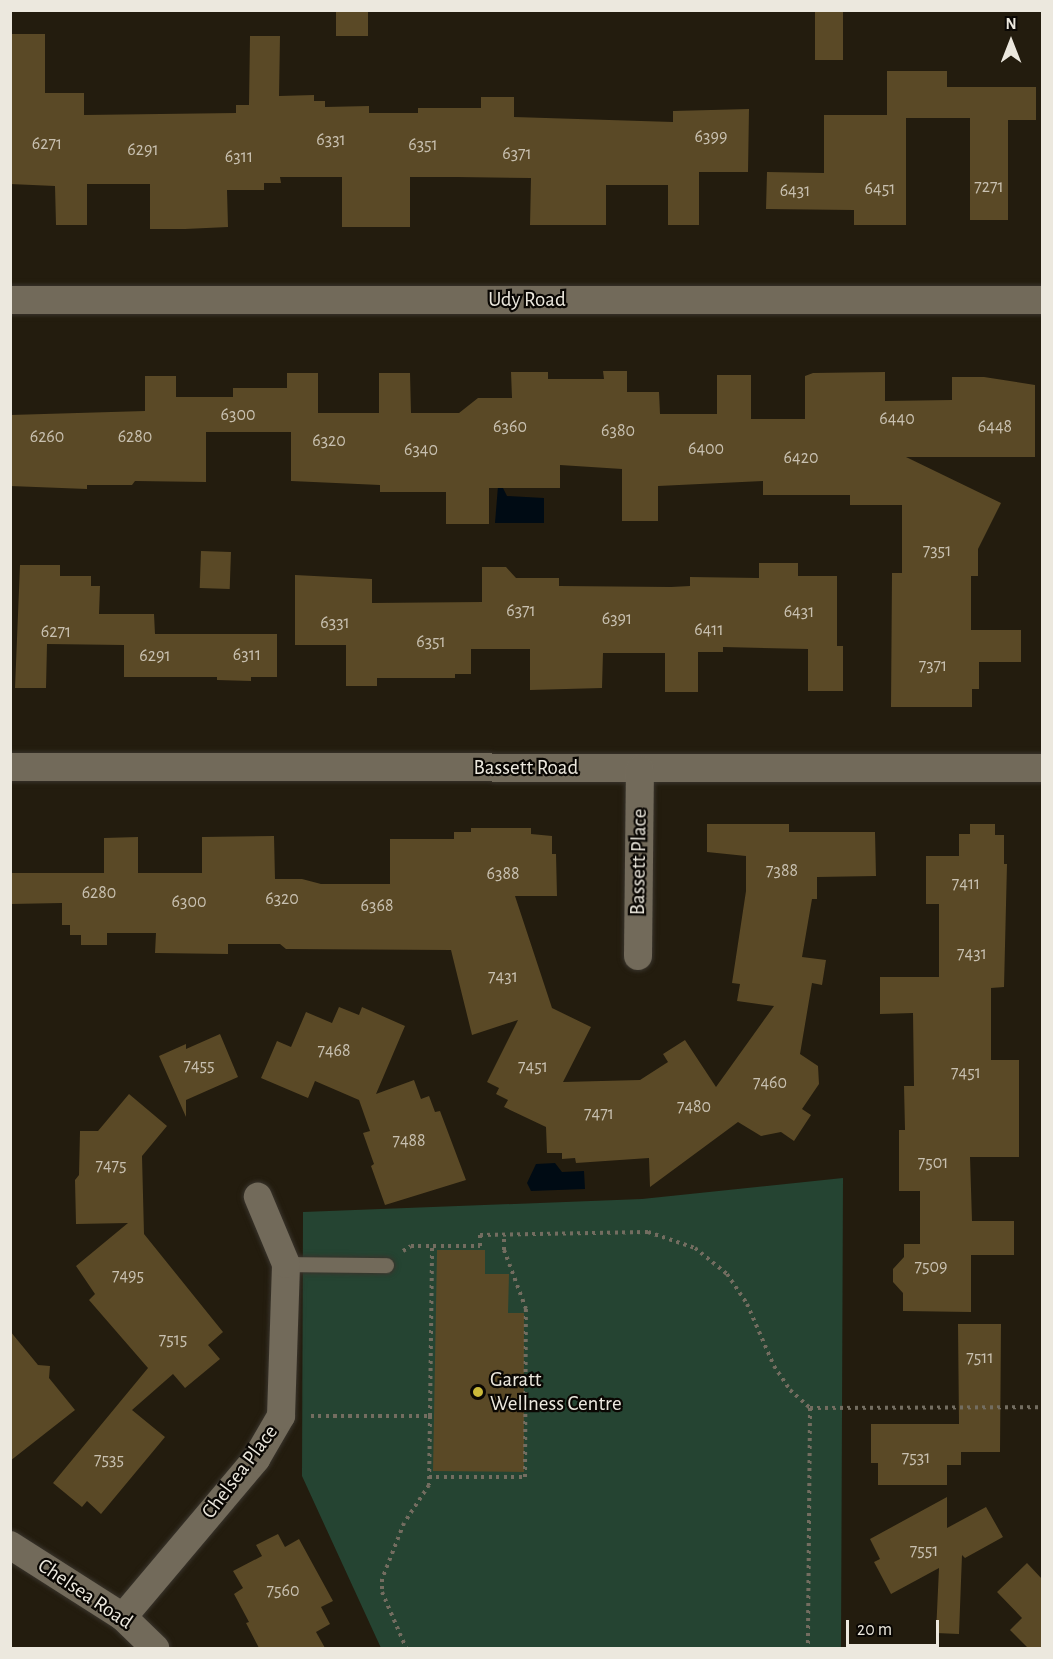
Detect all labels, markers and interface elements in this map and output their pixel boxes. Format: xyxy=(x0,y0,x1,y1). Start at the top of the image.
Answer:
north arrow xyxy=(981,12,1041,72)
text: N xyxy=(1005,16,1017,32)
house number: 6399 xyxy=(695,126,727,148)
house number: 6331 xyxy=(316,129,346,151)
house number: 6271 xyxy=(32,133,62,155)
house number: 6351 xyxy=(408,134,438,156)
house number: 6291 xyxy=(127,139,159,161)
house number: 6371 xyxy=(502,143,532,165)
house number: 6311 xyxy=(225,146,253,168)
house number: 7271 xyxy=(974,176,1004,198)
house number: 6451 xyxy=(865,178,895,200)
house number: 6431 xyxy=(780,180,810,202)
street label: Udy Road xyxy=(488,287,566,313)
house number: 6300 xyxy=(221,404,255,426)
house number: 6440 xyxy=(879,408,915,430)
house number: 6360 xyxy=(493,416,527,438)
house number: 6448 xyxy=(978,416,1012,438)
house number: 6380 xyxy=(601,420,635,442)
house number: 6260 xyxy=(30,426,64,448)
house number: 6280 xyxy=(118,426,152,448)
house number: 6320 xyxy=(312,430,346,452)
house number: 6400 xyxy=(688,438,724,460)
house number: 6340 xyxy=(404,439,438,461)
house number: 6420 xyxy=(784,447,818,469)
house number: 7351 xyxy=(923,540,951,562)
house number: 6371 xyxy=(506,600,536,622)
house number: 6431 xyxy=(784,601,814,623)
house number: 6391 xyxy=(602,608,632,630)
house number: 6331 xyxy=(320,612,350,634)
house number: 6411 xyxy=(694,619,724,641)
house number: 6271 xyxy=(41,621,71,643)
house number: 6351 xyxy=(416,631,446,653)
house number: 6311 xyxy=(233,644,261,666)
house number: 6291 xyxy=(139,645,171,667)
house number: 7371 xyxy=(919,655,947,677)
street label: Bassett Road xyxy=(474,755,578,781)
street label: Bassett Place xyxy=(625,808,653,916)
house number: 7388 xyxy=(766,860,798,882)
house number: 6388 xyxy=(487,863,519,885)
house number: 7411 xyxy=(952,873,980,895)
house number: 6280 xyxy=(82,882,116,904)
house number: 6320 xyxy=(265,888,299,910)
house number: 6300 xyxy=(172,891,206,913)
house number: 6368 xyxy=(361,895,393,917)
house number: 7431 xyxy=(957,943,987,965)
house number: 7431 xyxy=(488,966,518,988)
house number: 7468 xyxy=(317,1040,351,1062)
house number: 7455 xyxy=(183,1055,215,1077)
house number: 7451 xyxy=(518,1056,548,1078)
house number: 7451 xyxy=(951,1062,981,1084)
house number: 7460 xyxy=(753,1072,787,1094)
house number: 7480 xyxy=(677,1096,711,1118)
house number: 7471 xyxy=(584,1103,614,1125)
house number: 7488 xyxy=(392,1130,426,1152)
house number: 7501 xyxy=(918,1152,948,1174)
house number: 7475 xyxy=(95,1155,127,1177)
house number: 7509 xyxy=(915,1256,947,1278)
house number: 7495 xyxy=(112,1265,144,1287)
house number: 7515 xyxy=(159,1329,187,1351)
house number: 7511 xyxy=(966,1347,994,1369)
place label: Garatt Wellness Centre xyxy=(490,1367,622,1417)
marker: Garatt Wellness Centre xyxy=(471,1385,485,1399)
street label: Chelsea Place xyxy=(197,1420,283,1524)
house number: 7531 xyxy=(902,1447,930,1469)
house number: 7535 xyxy=(94,1449,124,1471)
house number: 7551 xyxy=(910,1540,938,1562)
street label: Chelsea Road xyxy=(33,1553,137,1635)
house number: 7560 xyxy=(267,1580,299,1602)
scale bar xyxy=(849,1608,942,1646)
text: 20 m xyxy=(857,1621,892,1639)

